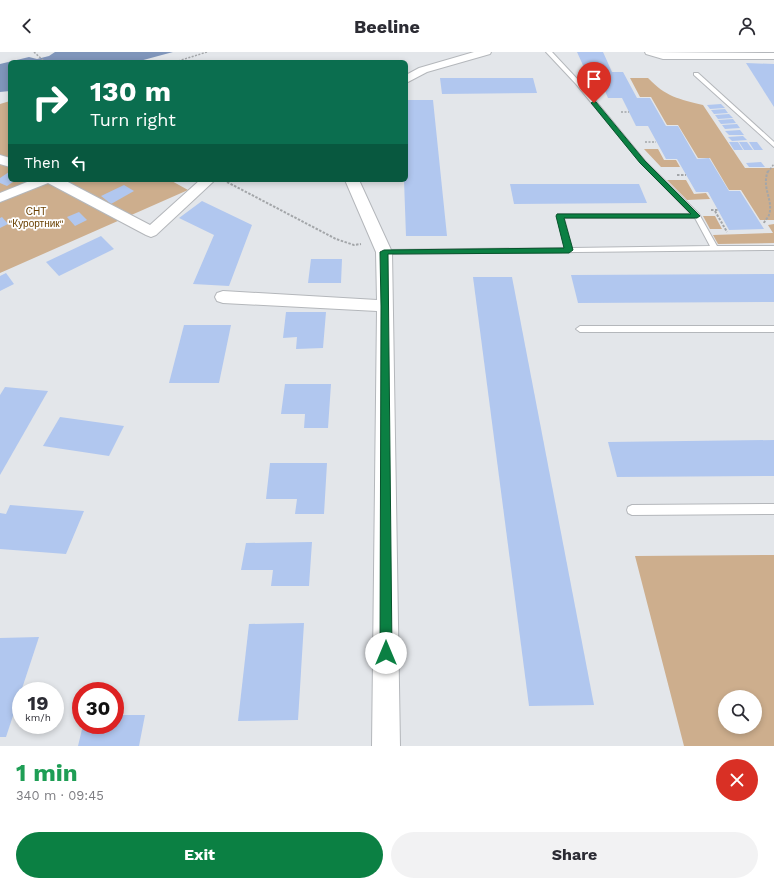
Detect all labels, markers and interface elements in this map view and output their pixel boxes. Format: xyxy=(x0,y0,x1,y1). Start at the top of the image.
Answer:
icon: back xyxy=(16,15,38,37)
icon: person xyxy=(736,15,758,37)
text: Beeline xyxy=(354,16,420,37)
pin xyxy=(577,62,611,103)
icon: arrive xyxy=(583,68,605,90)
text: 130 m xyxy=(90,75,171,108)
icon: right xyxy=(24,76,76,128)
text: Turn right xyxy=(90,109,176,130)
icon: left xyxy=(68,152,90,174)
text: Then xyxy=(24,154,60,172)
park label: СНТ "Курортник" xyxy=(8,206,64,229)
position arrow xyxy=(365,632,407,674)
speed limit sign: 30 xyxy=(72,682,124,734)
map controls xyxy=(718,690,762,734)
button: search xyxy=(718,690,762,734)
text: 19 xyxy=(28,691,48,715)
text: km/h xyxy=(25,712,51,723)
text: 1 min xyxy=(16,759,78,787)
button: close xyxy=(716,759,758,801)
text: 340 m · 09:45 xyxy=(16,788,104,803)
button: Exit xyxy=(16,832,383,878)
button: Share xyxy=(391,832,758,878)

